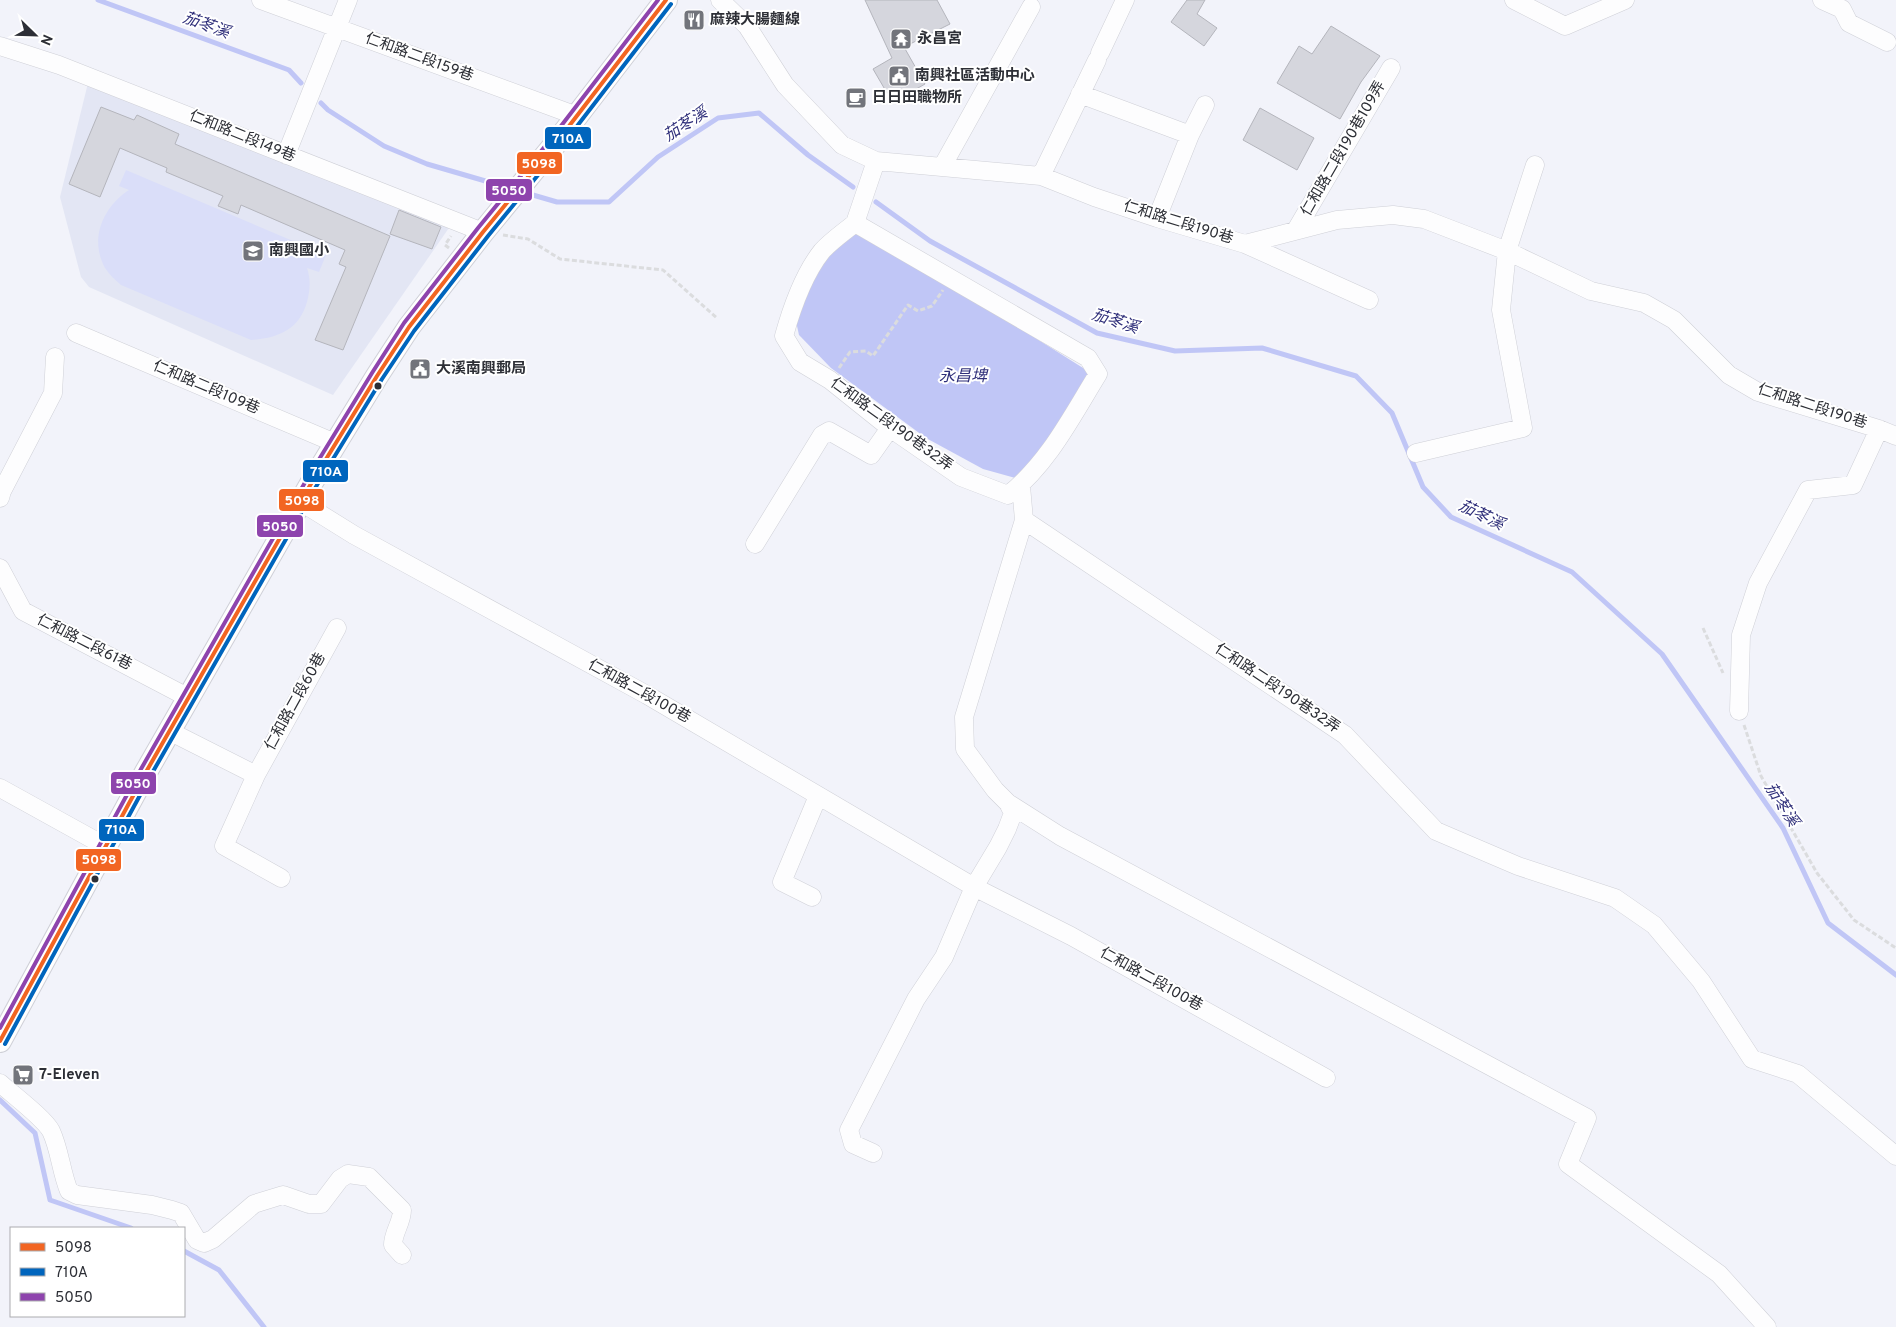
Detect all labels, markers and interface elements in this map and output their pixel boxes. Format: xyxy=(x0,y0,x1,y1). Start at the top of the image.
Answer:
water label: 茄苳溪 xyxy=(180,8,234,44)
restaurant icon: 麻辣大腸麵線 xyxy=(682,8,706,32)
north arrow xyxy=(10,10,60,60)
place label: 麻辣大腸麵線 xyxy=(710,10,800,30)
temple icon: 永昌宮 xyxy=(889,27,913,51)
street label: 仁和路二段159巷 xyxy=(362,30,476,86)
place label: 永昌宮 xyxy=(917,30,962,49)
text: N xyxy=(36,32,55,47)
public building icon: 南興社區活動中心 xyxy=(887,64,911,88)
place label: 南興社區活動中心 xyxy=(915,66,1035,86)
street label: 仁和路二段190巷109弄 xyxy=(1297,78,1391,220)
cafe icon: 日日田職物所 xyxy=(844,86,868,110)
place label: 日日田職物所 xyxy=(872,89,962,108)
water label: 茄苳溪 xyxy=(660,102,713,146)
street label: 仁和路二段149巷 xyxy=(186,107,298,167)
line badge: 710A xyxy=(544,126,592,150)
text: 710A xyxy=(552,131,584,148)
line badge: 5098 xyxy=(516,151,563,175)
text: 5098 xyxy=(521,156,557,173)
line badge: 5050 xyxy=(485,178,533,202)
text: 5050 xyxy=(491,183,527,200)
street label: 仁和路二段190巷 xyxy=(1121,197,1235,249)
school or university icon: 南興國小 xyxy=(241,239,265,263)
place label: 南興國小 xyxy=(269,242,330,261)
water label: 茄苳溪 xyxy=(1089,305,1143,340)
street label: 仁和路二段109巷 xyxy=(150,357,262,419)
public building icon: 大溪南興郵局 xyxy=(408,357,432,381)
place label: 大溪南興郵局 xyxy=(436,360,526,379)
water label: 永昌埤 xyxy=(939,367,989,387)
street label: 仁和路二段190巷32弄 xyxy=(826,374,956,476)
street label: 仁和路二段190巷 xyxy=(1755,380,1869,434)
unlabelled marker xyxy=(373,381,383,391)
line badge: 710A xyxy=(302,459,349,483)
text: 710A xyxy=(310,464,342,481)
line badge: 5098 xyxy=(278,488,325,512)
text: 5098 xyxy=(284,493,320,510)
water label: 茄苳溪 xyxy=(1455,496,1509,536)
line badge: 5050 xyxy=(256,514,304,538)
text: 5050 xyxy=(262,519,298,536)
street label: 仁和路二段61巷 xyxy=(33,611,135,675)
street label: 仁和路二段190巷32弄 xyxy=(1211,640,1343,738)
street label: 仁和路二段60巷 xyxy=(261,650,331,754)
street label: 仁和路二段100巷 xyxy=(584,656,694,728)
line badge: 5050 xyxy=(110,771,157,795)
text: 5050 xyxy=(115,776,151,793)
water label: 茄苳溪 xyxy=(1760,779,1804,832)
line badge: 710A xyxy=(98,818,145,842)
text: 710A xyxy=(105,822,137,839)
line badge: 5098 xyxy=(75,848,122,872)
text: 5098 xyxy=(81,852,117,869)
unlabelled marker xyxy=(90,874,100,884)
street label: 仁和路二段100巷 xyxy=(1096,944,1206,1016)
supermarket icon: 7-Eleven xyxy=(11,1063,35,1087)
place label: 7-Eleven xyxy=(39,1066,100,1085)
legend xyxy=(10,1227,185,1317)
text: 5098 xyxy=(55,1239,92,1258)
text: 710A xyxy=(55,1264,88,1283)
text: 5050 xyxy=(55,1289,93,1308)

